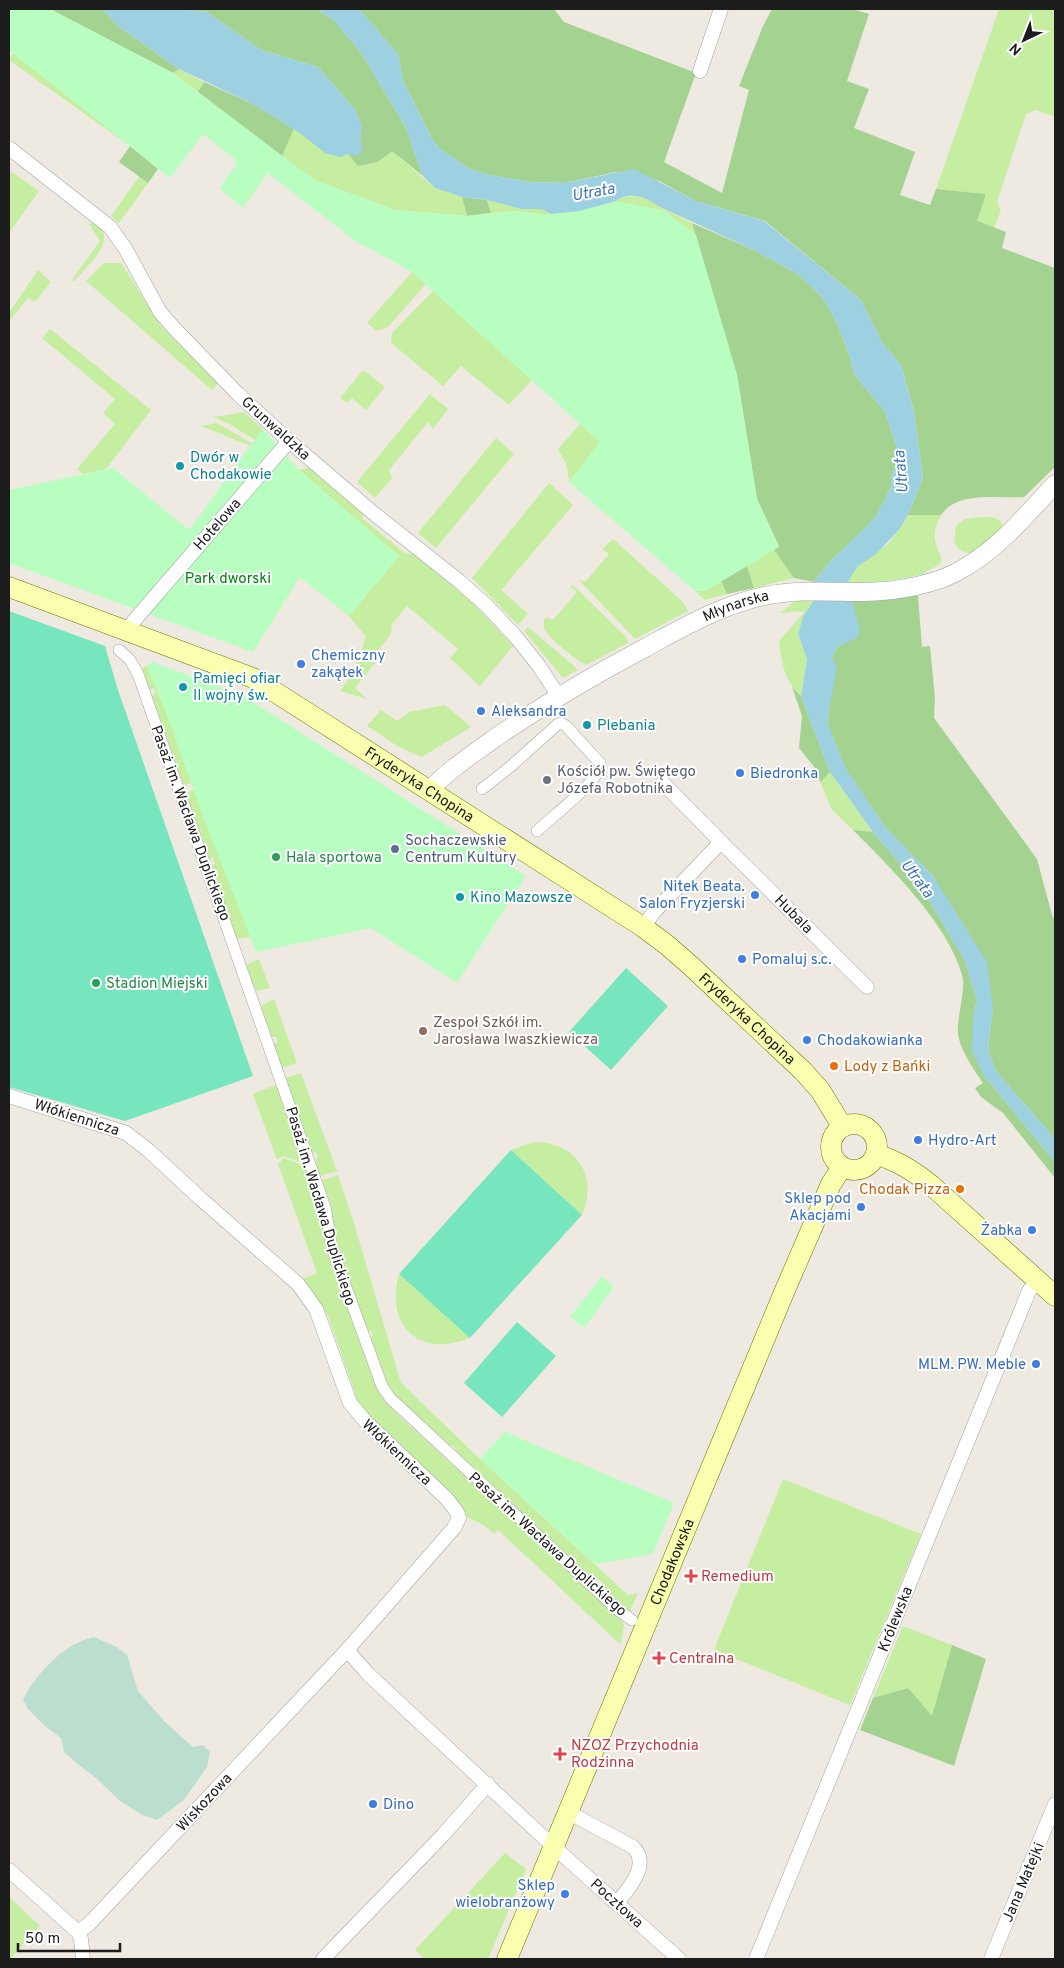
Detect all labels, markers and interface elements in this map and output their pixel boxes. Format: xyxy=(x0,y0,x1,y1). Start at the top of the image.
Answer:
north arrow xyxy=(999,15,1049,65)
text: N xyxy=(1007,39,1026,58)
water label: Utrata xyxy=(570,179,617,207)
street label: Grunwaldzka xyxy=(236,393,314,465)
place label: Dwór w Chodakowie xyxy=(190,449,272,485)
water label: Utrata xyxy=(890,449,914,494)
marker: Dwór w Chodakowie xyxy=(174,460,186,472)
street label: Hotelowa xyxy=(190,495,246,555)
park label: Park dworski xyxy=(185,570,271,589)
street label: Młynarska xyxy=(700,587,771,627)
place label: Chemiczny zakątek xyxy=(311,647,385,683)
marker: Chemiczny zakątek xyxy=(295,658,307,670)
place label: Pamięci ofiar II wojny św. xyxy=(193,670,281,706)
marker: Pamięci ofiar II wojny św. xyxy=(177,681,189,693)
place label: Aleksandra xyxy=(491,703,566,722)
marker: Aleksandra xyxy=(475,705,487,717)
place label: Plebania xyxy=(597,717,655,736)
marker: Plebania xyxy=(581,719,593,731)
street label: Pasaż im. Wacława Duplickiego xyxy=(145,723,234,924)
street label: Fryderyka Chopina xyxy=(360,744,477,828)
place label: Kościół pw. Świętego Józefa Robotnika xyxy=(557,761,696,799)
place label: Biedronka xyxy=(750,765,818,784)
marker: Biedronka xyxy=(734,767,746,779)
marker: Kościół pw. Świętego Józefa Robotnika xyxy=(541,774,553,786)
place label: Sochaczewskie Centrum Kultury xyxy=(405,832,517,868)
marker: Sochaczewskie Centrum Kultury xyxy=(389,843,401,855)
place label: Hala sportowa xyxy=(286,849,382,868)
marker: Hala sportowa xyxy=(270,851,282,863)
water label: Utrata xyxy=(895,856,938,903)
place label: Nitek Beata. Salon Fryzjerski xyxy=(639,878,745,914)
place label: Kino Mazowsze xyxy=(470,889,572,908)
marker: Nitek Beata. Salon Fryzjerski xyxy=(749,889,761,901)
marker: Kino Mazowsze xyxy=(454,891,466,903)
street label: Hubala xyxy=(769,892,816,939)
place label: Pomaluj s.c. xyxy=(752,951,832,970)
marker: Pomaluj s.c. xyxy=(736,953,748,965)
street label: Fryderyka Chopina xyxy=(694,970,799,1070)
place label: Stadion Miejski xyxy=(106,975,208,994)
marker: Stadion Miejski xyxy=(90,977,102,989)
place label: Zespoł Szkół im. Jarosława Iwaszkiewicza xyxy=(433,1014,598,1050)
marker: Zespoł Szkół im. Jarosława Iwaszkiewicza xyxy=(417,1025,429,1037)
place label: Chodakowianka xyxy=(817,1032,923,1051)
marker: Chodakowianka xyxy=(801,1034,813,1046)
place label: Lody z Bańki xyxy=(844,1058,930,1077)
marker: Lody z Bańki xyxy=(828,1060,840,1072)
street label: Włókiennicza xyxy=(31,1096,122,1141)
street label: Pasaż im. Wacława Duplickiego xyxy=(280,1105,359,1308)
place label: Hydro-Art xyxy=(928,1132,996,1151)
marker: Hydro-Art xyxy=(912,1134,924,1146)
place label: Chodak Pizza xyxy=(859,1181,950,1200)
marker: Chodak Pizza xyxy=(954,1183,966,1195)
place label: Sklep pod Akacjami xyxy=(784,1190,851,1226)
marker: Sklep pod Akacjami xyxy=(855,1201,867,1213)
place label: Żabka xyxy=(980,1221,1022,1241)
marker: Żabka xyxy=(1026,1224,1038,1236)
place label: MLM. PW. Meble xyxy=(918,1356,1026,1375)
marker: MLM. PW. Meble xyxy=(1030,1358,1042,1370)
street label: Włókiennicza xyxy=(357,1416,435,1490)
street label: Pasaż im. Wacława Duplickiego xyxy=(464,1469,630,1621)
street label: Chodakowska xyxy=(647,1516,700,1609)
place label: Remedium xyxy=(701,1568,774,1587)
marker: Remedium xyxy=(685,1570,697,1582)
street label: Królewska xyxy=(875,1584,918,1655)
place label: Centralna xyxy=(669,1650,734,1669)
marker: Centralna xyxy=(653,1652,665,1664)
place label: NZOZ Przychodnia Rodzinna xyxy=(571,1737,699,1773)
marker: NZOZ Przychodnia Rodzinna xyxy=(553,1747,567,1761)
street label: Wiskozowa xyxy=(173,1770,237,1836)
place label: Dino xyxy=(383,1796,414,1815)
marker: Dino xyxy=(367,1798,379,1810)
street label: Jana Matejki xyxy=(999,1840,1050,1925)
street label: Pocztowa xyxy=(585,1875,647,1933)
place label: Sklep wielobranżowy xyxy=(455,1877,555,1913)
marker: Sklep wielobranżowy xyxy=(559,1888,571,1900)
scale bar xyxy=(18,1920,120,1952)
text: 50 m xyxy=(25,1930,60,1949)

